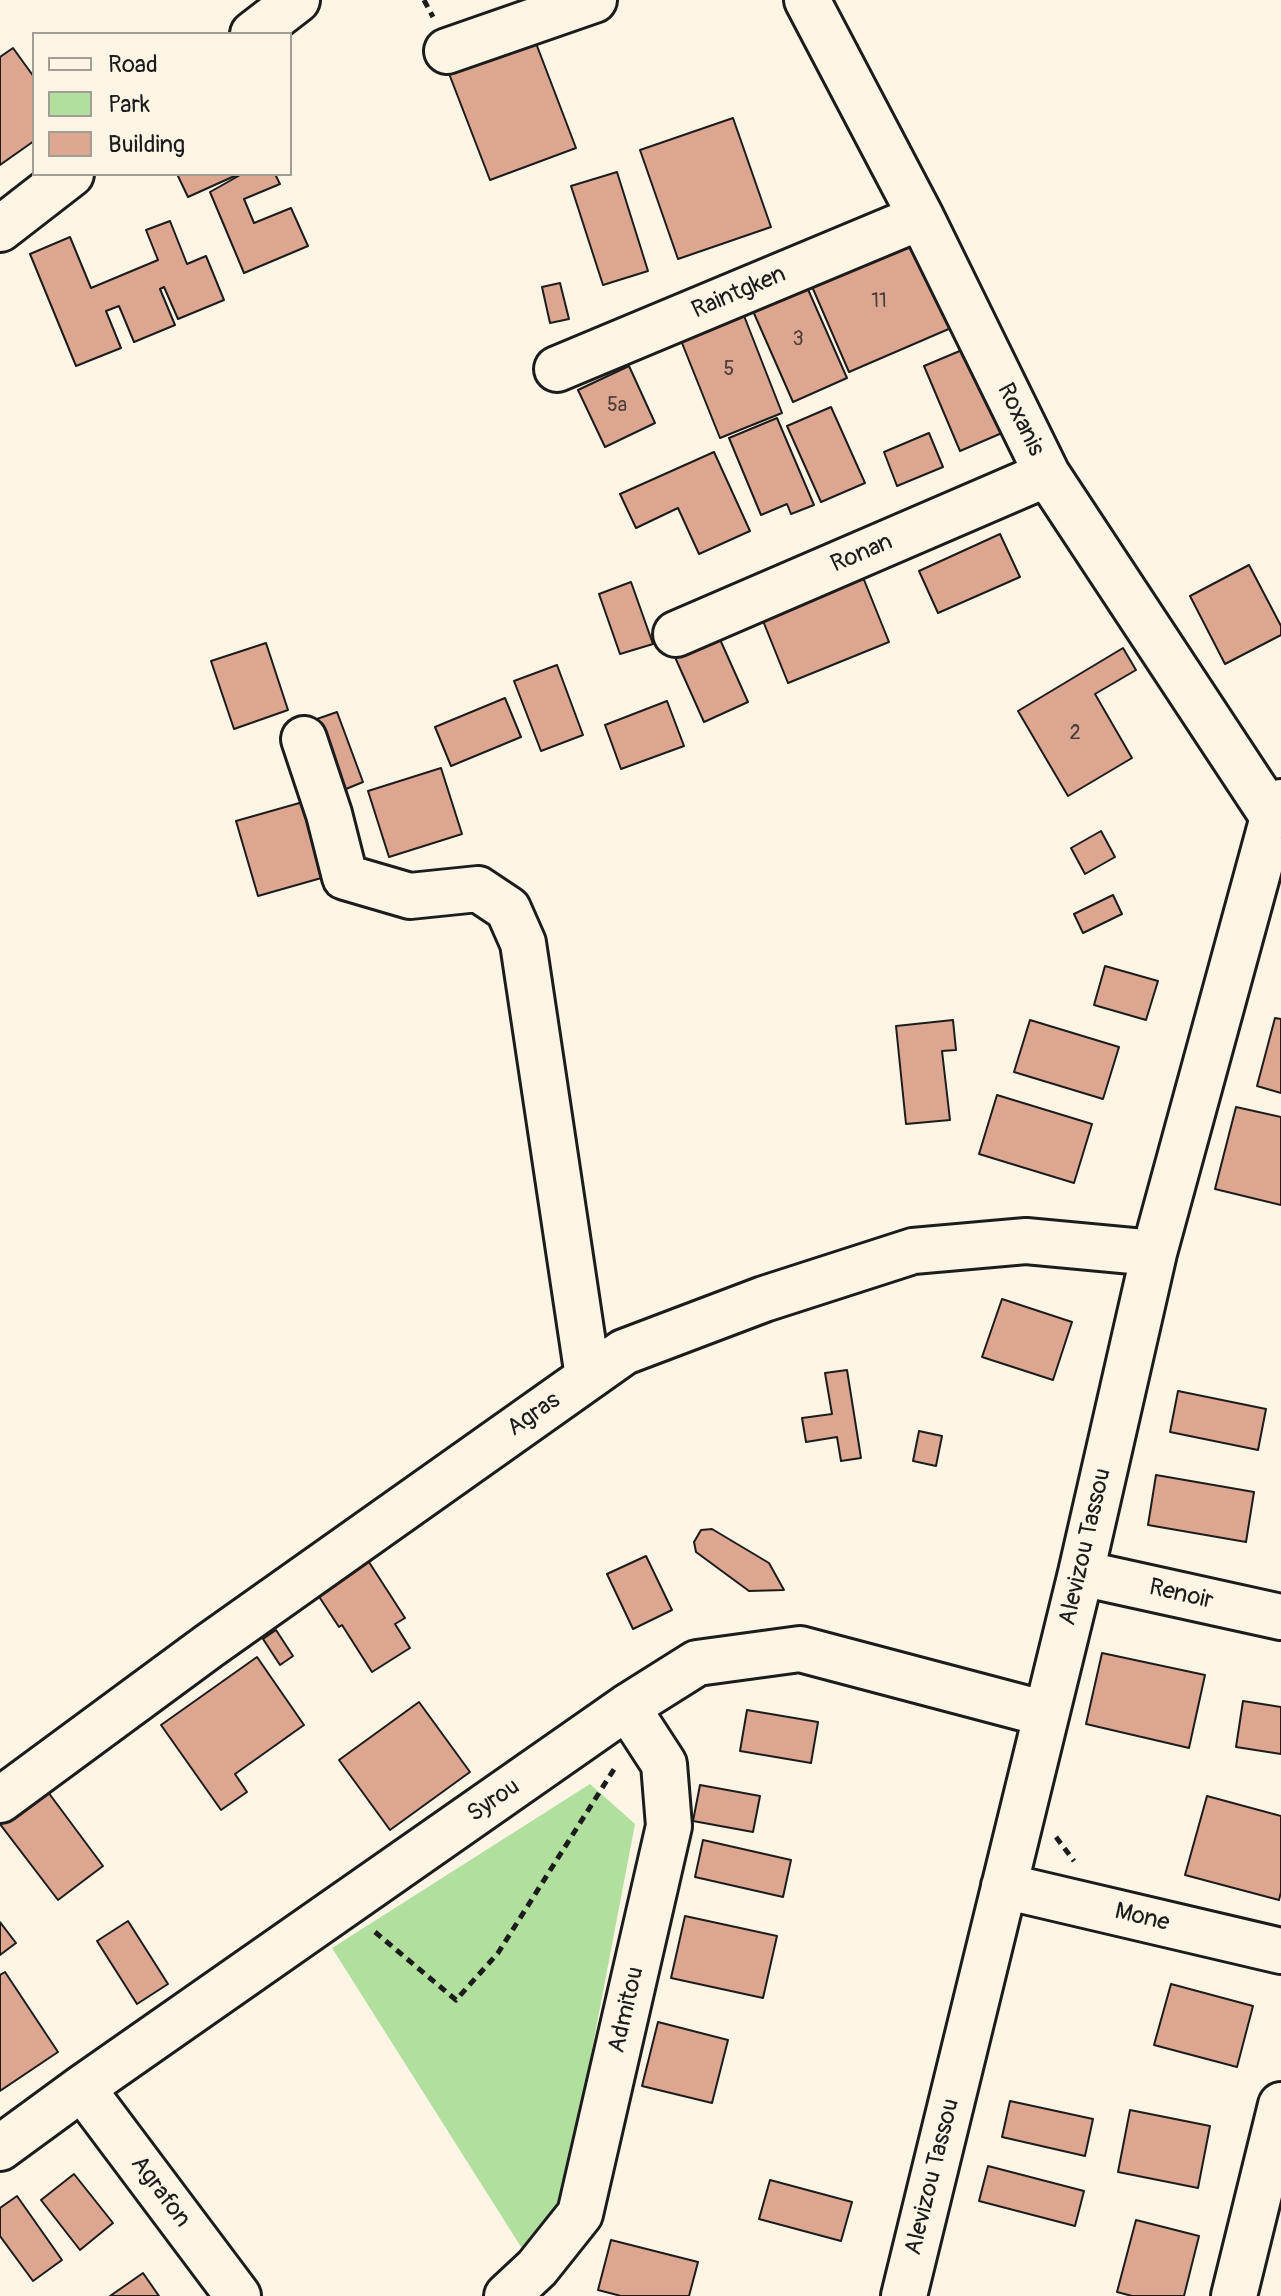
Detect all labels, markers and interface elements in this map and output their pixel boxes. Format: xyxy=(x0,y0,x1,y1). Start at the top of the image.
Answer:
legend xyxy=(32,32,292,176)
text: Road xyxy=(108,50,158,79)
text: Park xyxy=(108,90,150,119)
text: Building xyxy=(108,130,185,159)
street label: Raintgken xyxy=(688,260,790,326)
house number: 11 xyxy=(871,290,887,314)
house number: 3 xyxy=(792,328,804,352)
house number: 5 xyxy=(724,358,734,382)
street label: Roxanis xyxy=(990,379,1050,461)
house number: 5a xyxy=(607,394,627,418)
street label: Ronan xyxy=(827,528,897,580)
house number: 2 xyxy=(1069,722,1081,746)
street label: Agras xyxy=(502,1387,566,1443)
street label: Alevizou Tassou xyxy=(1054,1466,1118,1628)
street label: Renoir xyxy=(1146,1574,1216,1616)
street label: Syrou xyxy=(462,1773,526,1829)
street label: Mone xyxy=(1112,1898,1172,1938)
street label: Admitou xyxy=(603,1964,651,2056)
street label: Alevizou Tassou xyxy=(900,2096,966,2258)
street label: Agrafon xyxy=(124,2151,196,2233)

